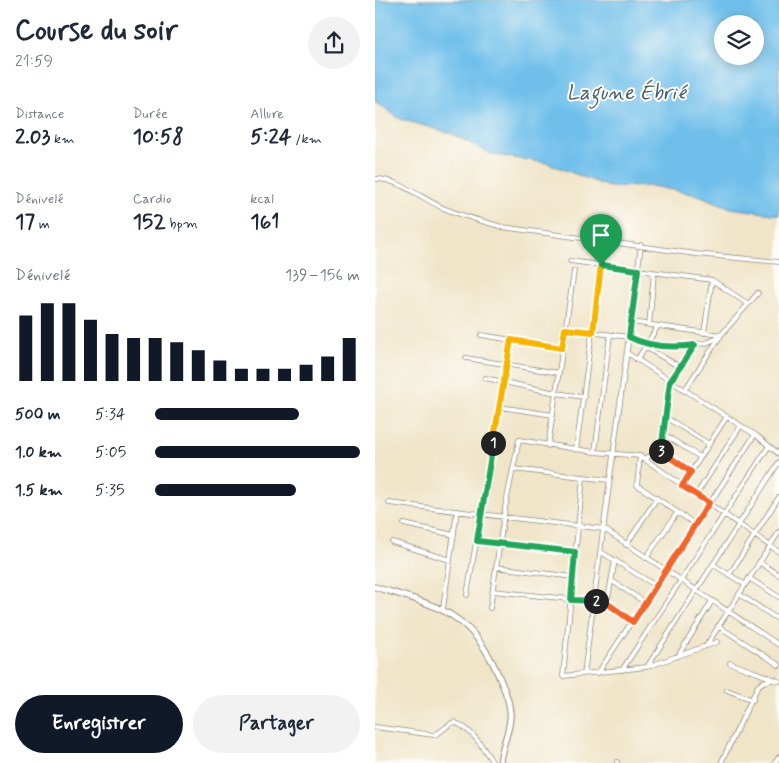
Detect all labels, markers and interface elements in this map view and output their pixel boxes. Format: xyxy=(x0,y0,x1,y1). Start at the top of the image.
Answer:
text: Course du soir xyxy=(15,13,178,50)
map controls xyxy=(714,15,764,65)
button: layers xyxy=(714,15,764,65)
button: share xyxy=(308,17,360,69)
text: 21:59 xyxy=(15,51,53,72)
water label: Lagune Ébrié xyxy=(566,79,688,109)
text: Distance xyxy=(15,105,64,123)
text: Durée xyxy=(133,105,168,123)
text: Allure xyxy=(250,105,284,123)
text: 2.03 xyxy=(15,123,50,151)
text: 10:58 xyxy=(133,123,184,151)
text: 5:24 xyxy=(250,123,292,151)
text: km xyxy=(50,130,75,148)
text: /km xyxy=(292,130,322,148)
text: Dénivelé xyxy=(15,190,63,208)
text: Cardio xyxy=(133,190,171,208)
text: kcal xyxy=(250,190,274,208)
text: 17 xyxy=(15,208,35,236)
text: 152 xyxy=(133,208,166,236)
text: 161 xyxy=(250,208,280,236)
pin xyxy=(580,214,622,265)
text: m xyxy=(35,215,50,233)
text: bpm xyxy=(166,215,198,233)
icon: arrive xyxy=(587,221,615,249)
text: Dénivelé xyxy=(15,265,70,286)
text: 139–156 m xyxy=(285,265,360,286)
text: 500 m xyxy=(15,404,60,425)
text: 5:34 xyxy=(95,404,126,425)
pin: 1 xyxy=(481,430,505,456)
text: 1 xyxy=(490,434,497,452)
pin: 3 xyxy=(649,438,673,464)
text: 1.0 km xyxy=(15,442,62,463)
text: 5:05 xyxy=(95,442,126,463)
text: 3 xyxy=(658,442,665,460)
text: 1.5 km xyxy=(15,480,63,501)
text: 5:35 xyxy=(95,480,125,501)
pin: 2 xyxy=(583,588,609,614)
text: 2 xyxy=(593,592,600,610)
button: Enregistrer xyxy=(15,695,183,753)
button: Partager xyxy=(193,695,360,753)

